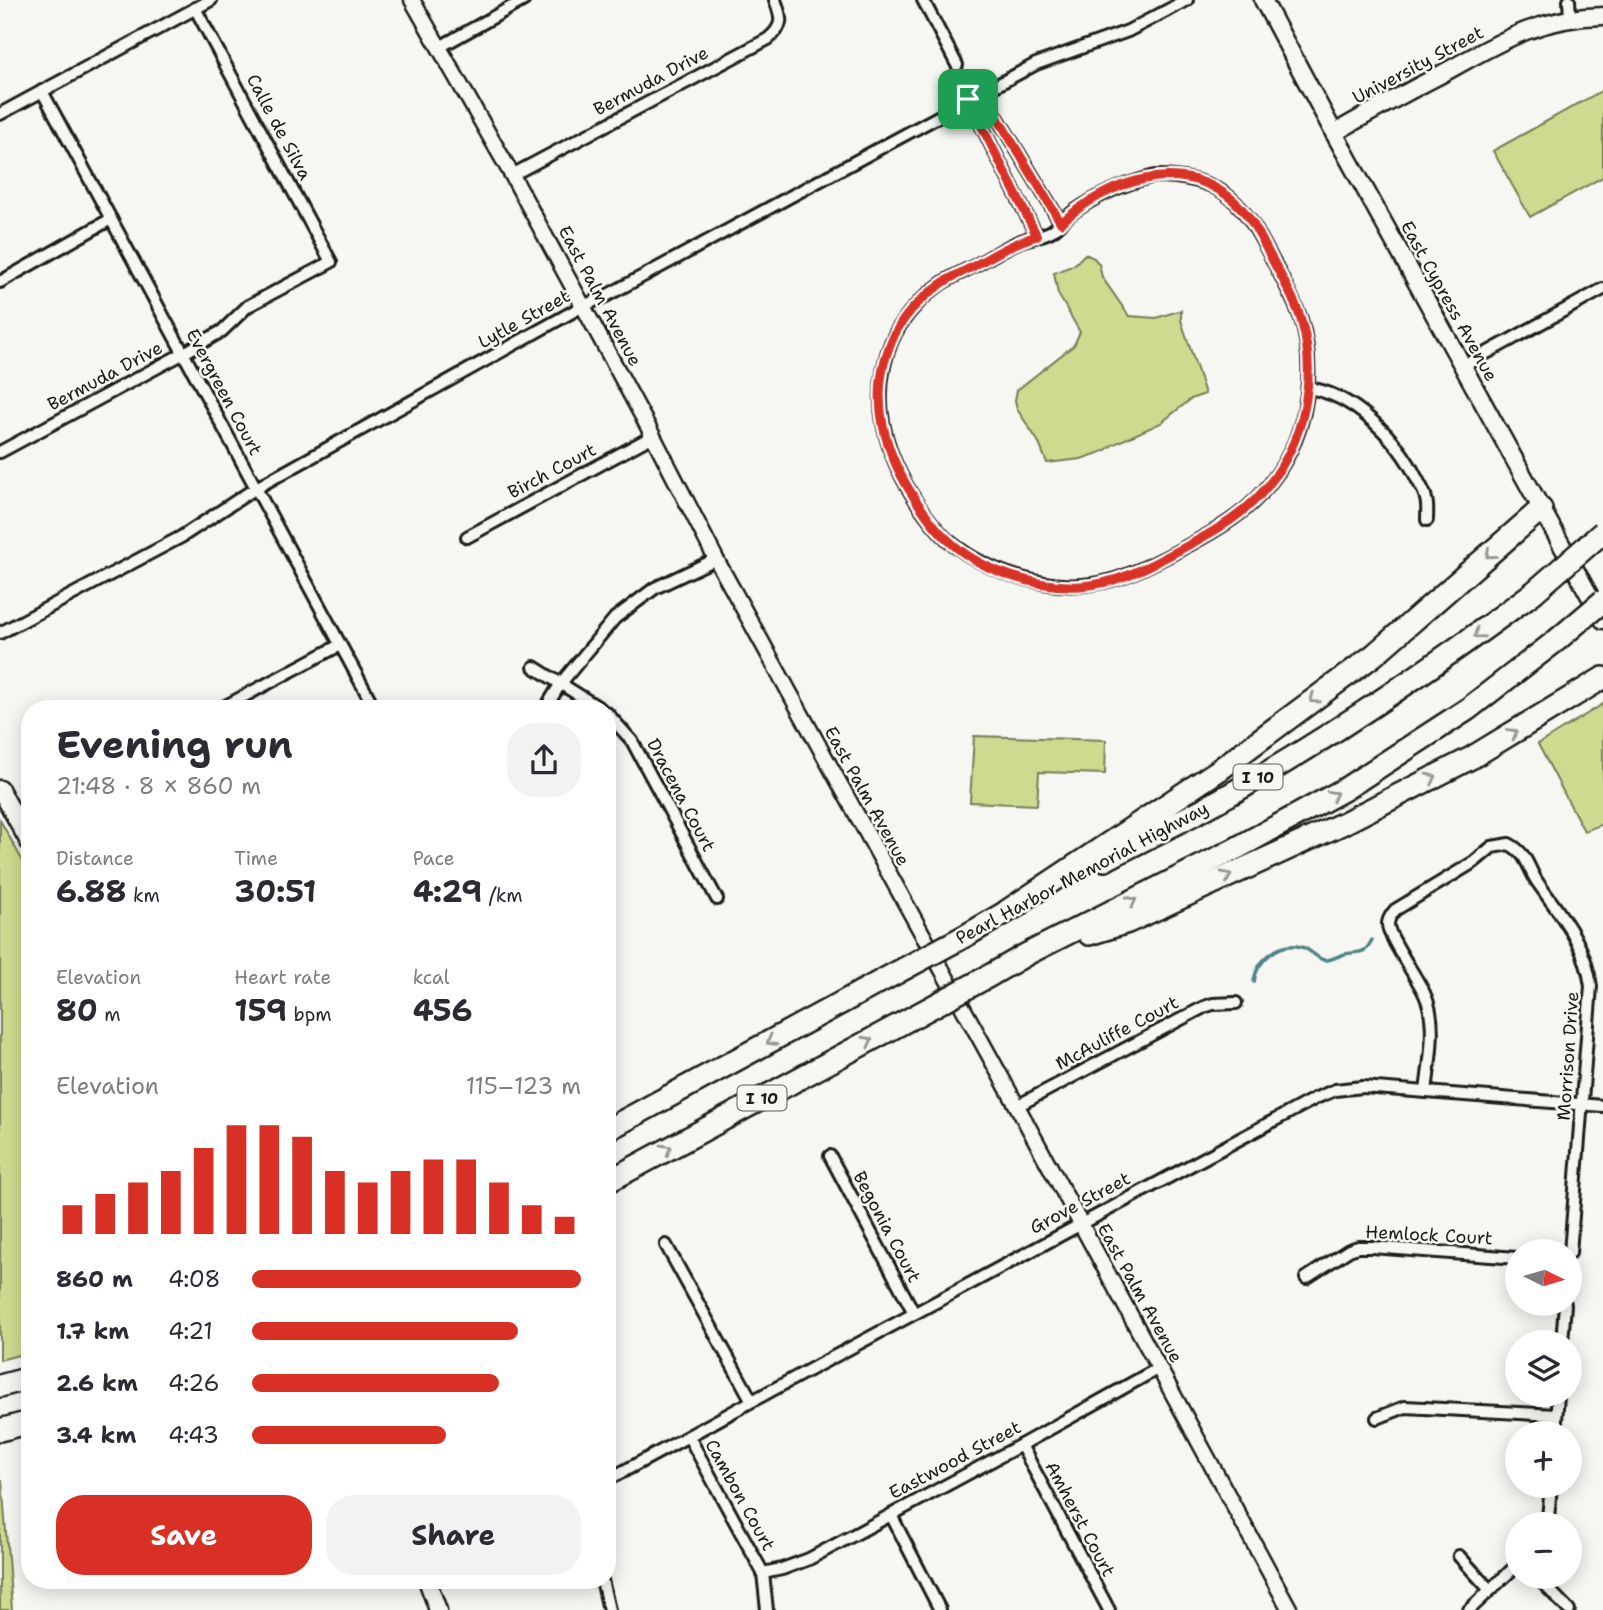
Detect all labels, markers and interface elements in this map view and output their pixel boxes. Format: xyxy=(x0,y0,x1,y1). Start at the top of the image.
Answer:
street label: University Street xyxy=(1348,20,1488,110)
street label: Bermuda Drive xyxy=(589,41,713,121)
pin xyxy=(938,69,998,129)
street label: Calle de Silva xyxy=(241,70,317,184)
icon: arrive xyxy=(949,80,987,118)
street label: East Cypress Avenue xyxy=(1395,217,1503,385)
street label: East Palm Avenue xyxy=(553,222,647,370)
street label: Lytle Street xyxy=(474,284,574,354)
street label: Evergreen Court xyxy=(180,324,268,460)
street label: Bermuda Drive xyxy=(43,336,167,416)
street label: Birch Court xyxy=(504,438,600,504)
one-way arrow xyxy=(1485,546,1498,558)
one-way arrow xyxy=(1473,625,1486,638)
one-way arrow xyxy=(1309,690,1322,703)
text: Evening run xyxy=(56,719,293,770)
street label: East Palm Avenue xyxy=(819,722,915,870)
button: share xyxy=(507,723,581,797)
one-way arrow xyxy=(1506,728,1519,741)
street label: Dracena Court xyxy=(641,734,721,856)
road number: I 10 xyxy=(1234,764,1282,790)
text: 21:48 · 8 × 860 m xyxy=(56,771,261,801)
one-way arrow xyxy=(1425,772,1437,786)
one-way arrow xyxy=(1326,790,1338,803)
street label: Pearl Harbor Memorial Highway xyxy=(951,796,1213,950)
text: Distance xyxy=(56,846,134,871)
text: Time xyxy=(234,846,278,871)
text: Pace xyxy=(413,846,454,871)
one-way arrow xyxy=(1220,870,1232,884)
text: 6.88 xyxy=(56,871,127,912)
text: 30:51 xyxy=(234,871,317,912)
text: 4:29 xyxy=(413,871,482,912)
text: km xyxy=(127,883,160,908)
text: /km xyxy=(482,883,523,908)
one-way arrow xyxy=(1125,896,1137,910)
text: Elevation xyxy=(56,965,141,990)
text: Heart rate xyxy=(234,965,331,990)
text: kcal xyxy=(413,965,450,990)
text: 80 xyxy=(56,990,98,1031)
text: 159 xyxy=(234,990,287,1031)
text: 456 xyxy=(413,990,472,1031)
street label: McAuliffe Court xyxy=(1051,990,1183,1076)
street label: Morrison Drive xyxy=(1552,991,1584,1121)
text: m xyxy=(98,1002,121,1027)
text: bpm xyxy=(287,1002,332,1027)
one-way arrow xyxy=(766,1033,778,1046)
one-way arrow xyxy=(860,1036,873,1050)
text: Elevation xyxy=(56,1071,159,1101)
text: 115–123 m xyxy=(466,1071,581,1101)
road number: I 10 xyxy=(738,1086,786,1110)
one-way arrow xyxy=(660,1144,672,1157)
street label: Grove Street xyxy=(1026,1166,1135,1240)
street label: Begonia Court xyxy=(848,1167,926,1287)
street label: East Palm Avenue xyxy=(1092,1219,1188,1367)
street label: Hemlock Court xyxy=(1365,1220,1493,1250)
north arrow xyxy=(1505,1239,1582,1316)
map controls xyxy=(1505,1239,1582,1589)
text: 860 m xyxy=(56,1264,133,1294)
text: 4:08 xyxy=(168,1264,221,1294)
text: 1.7 km xyxy=(56,1316,129,1346)
text: 4:21 xyxy=(168,1316,213,1346)
button: layers xyxy=(1505,1330,1582,1407)
text: 2.6 km xyxy=(56,1368,138,1398)
text: 4:26 xyxy=(168,1368,219,1398)
street label: Eastwood Street xyxy=(885,1415,1025,1505)
text: 3.4 km xyxy=(56,1420,136,1450)
text: 4:43 xyxy=(168,1420,219,1450)
button: + xyxy=(1505,1421,1582,1498)
street label: Cambon Court xyxy=(699,1435,781,1555)
street label: Amherst Court xyxy=(1040,1457,1121,1581)
button: Save xyxy=(56,1495,312,1575)
button: Share xyxy=(326,1495,581,1575)
button: − xyxy=(1505,1512,1582,1589)

